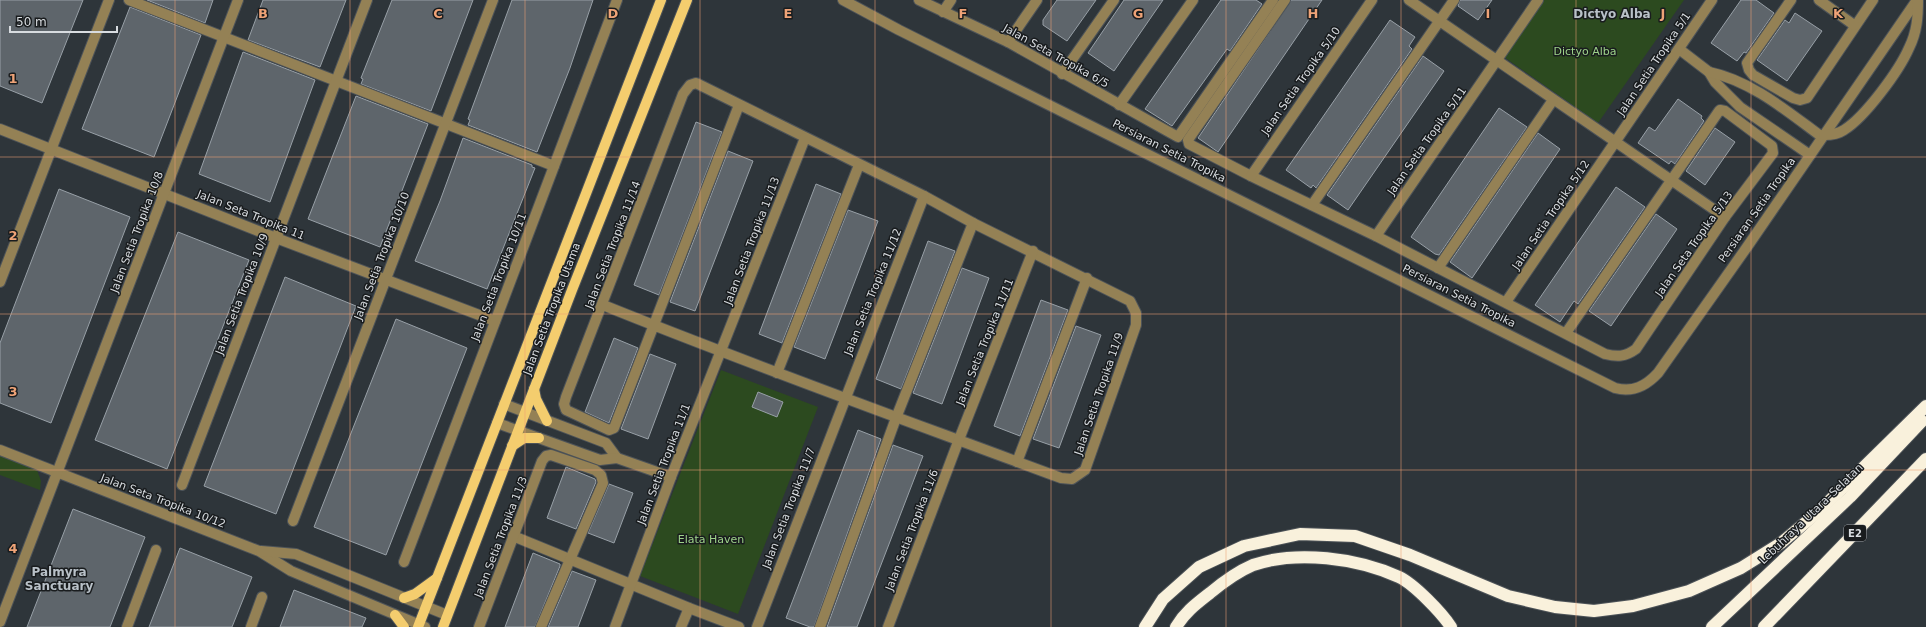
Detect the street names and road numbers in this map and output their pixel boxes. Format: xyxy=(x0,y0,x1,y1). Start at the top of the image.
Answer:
street label: Jalan Setia Tropika 5/1 xyxy=(1614,10,1694,118)
street label: Jalan Seta Tropika 6/5 xyxy=(1000,21,1111,90)
street label: Jalan Setia Tropika 5/10 xyxy=(1258,24,1343,138)
street label: Jalan Setia Tropika 5/11 xyxy=(1384,84,1469,198)
street label: Persiaran Setia Tropika xyxy=(1110,117,1228,185)
street label: Persiaran Setia Tropika xyxy=(1716,155,1798,265)
street label: Jalan Setia Tropika 5/12 xyxy=(1509,158,1592,273)
street label: Jalan Setia Tropika 10/8 xyxy=(107,170,166,295)
street label: Jalan Setia Tropika 11/13 xyxy=(721,175,782,308)
street label: Jalan Setia Tropika 11/14 xyxy=(582,179,643,312)
street label: Jalan Seta Tropika 11 xyxy=(194,187,307,243)
street label: Jalan Seta Tropika 5/13 xyxy=(1652,189,1735,300)
street label: Jalan Setia Tropika 10/10 xyxy=(351,190,412,323)
street label: Jalan Setia Tropika 10/11 xyxy=(468,211,529,344)
street label: Jalan Setia Tropika 11/12 xyxy=(841,227,904,358)
street label: Jalan Setia Tropika 10/9 xyxy=(212,232,271,357)
street label: Jalan Setia Tropika Utama xyxy=(520,241,583,378)
street label: Persiaran Setia Tropika xyxy=(1400,262,1518,330)
street label: Jalan Setia Tropika 11/11 xyxy=(953,277,1016,408)
street label: Jalan Setia Tropika 11/9 xyxy=(1072,331,1126,458)
street label: Jalan Setia Tropika 11/1 xyxy=(634,402,693,527)
street label: Jalan Setia Tropika 11/7 xyxy=(759,446,818,571)
street label: Lebuhraya Utara–Selatan xyxy=(1756,461,1866,567)
street label: Jalan Setia Tropika 11/6 xyxy=(882,468,941,593)
street label: Jalan Seta Tropika 10/12 xyxy=(98,471,227,531)
street label: Jalan Setia Tropika 11/3 xyxy=(471,475,530,600)
road number: E2 xyxy=(1844,525,1866,541)

